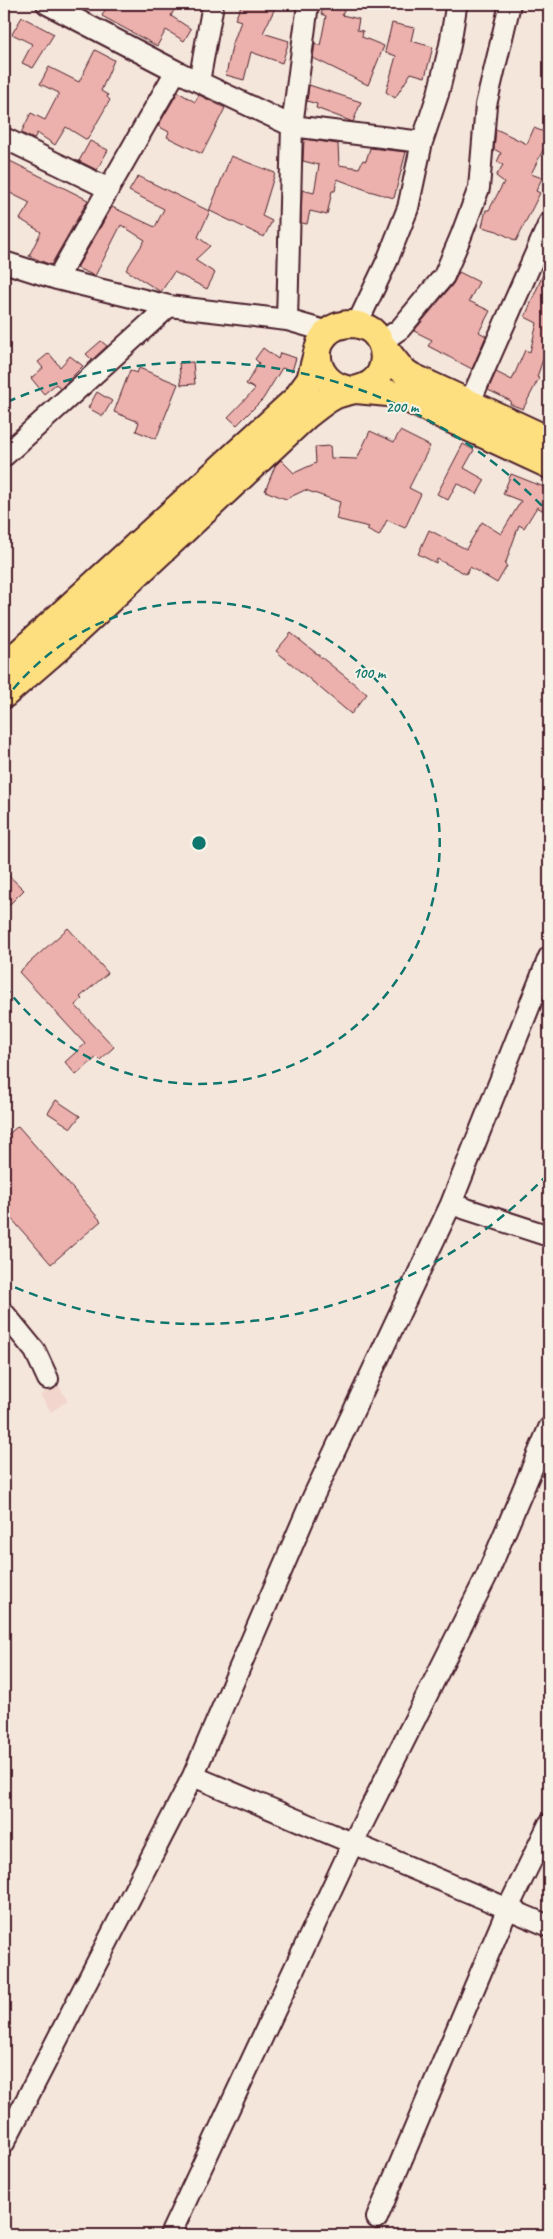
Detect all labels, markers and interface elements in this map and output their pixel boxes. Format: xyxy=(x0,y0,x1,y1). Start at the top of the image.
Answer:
text: 200 m xyxy=(386,398,420,417)
text: 100 m xyxy=(353,664,387,683)
centre of rings xyxy=(190,834,208,852)

